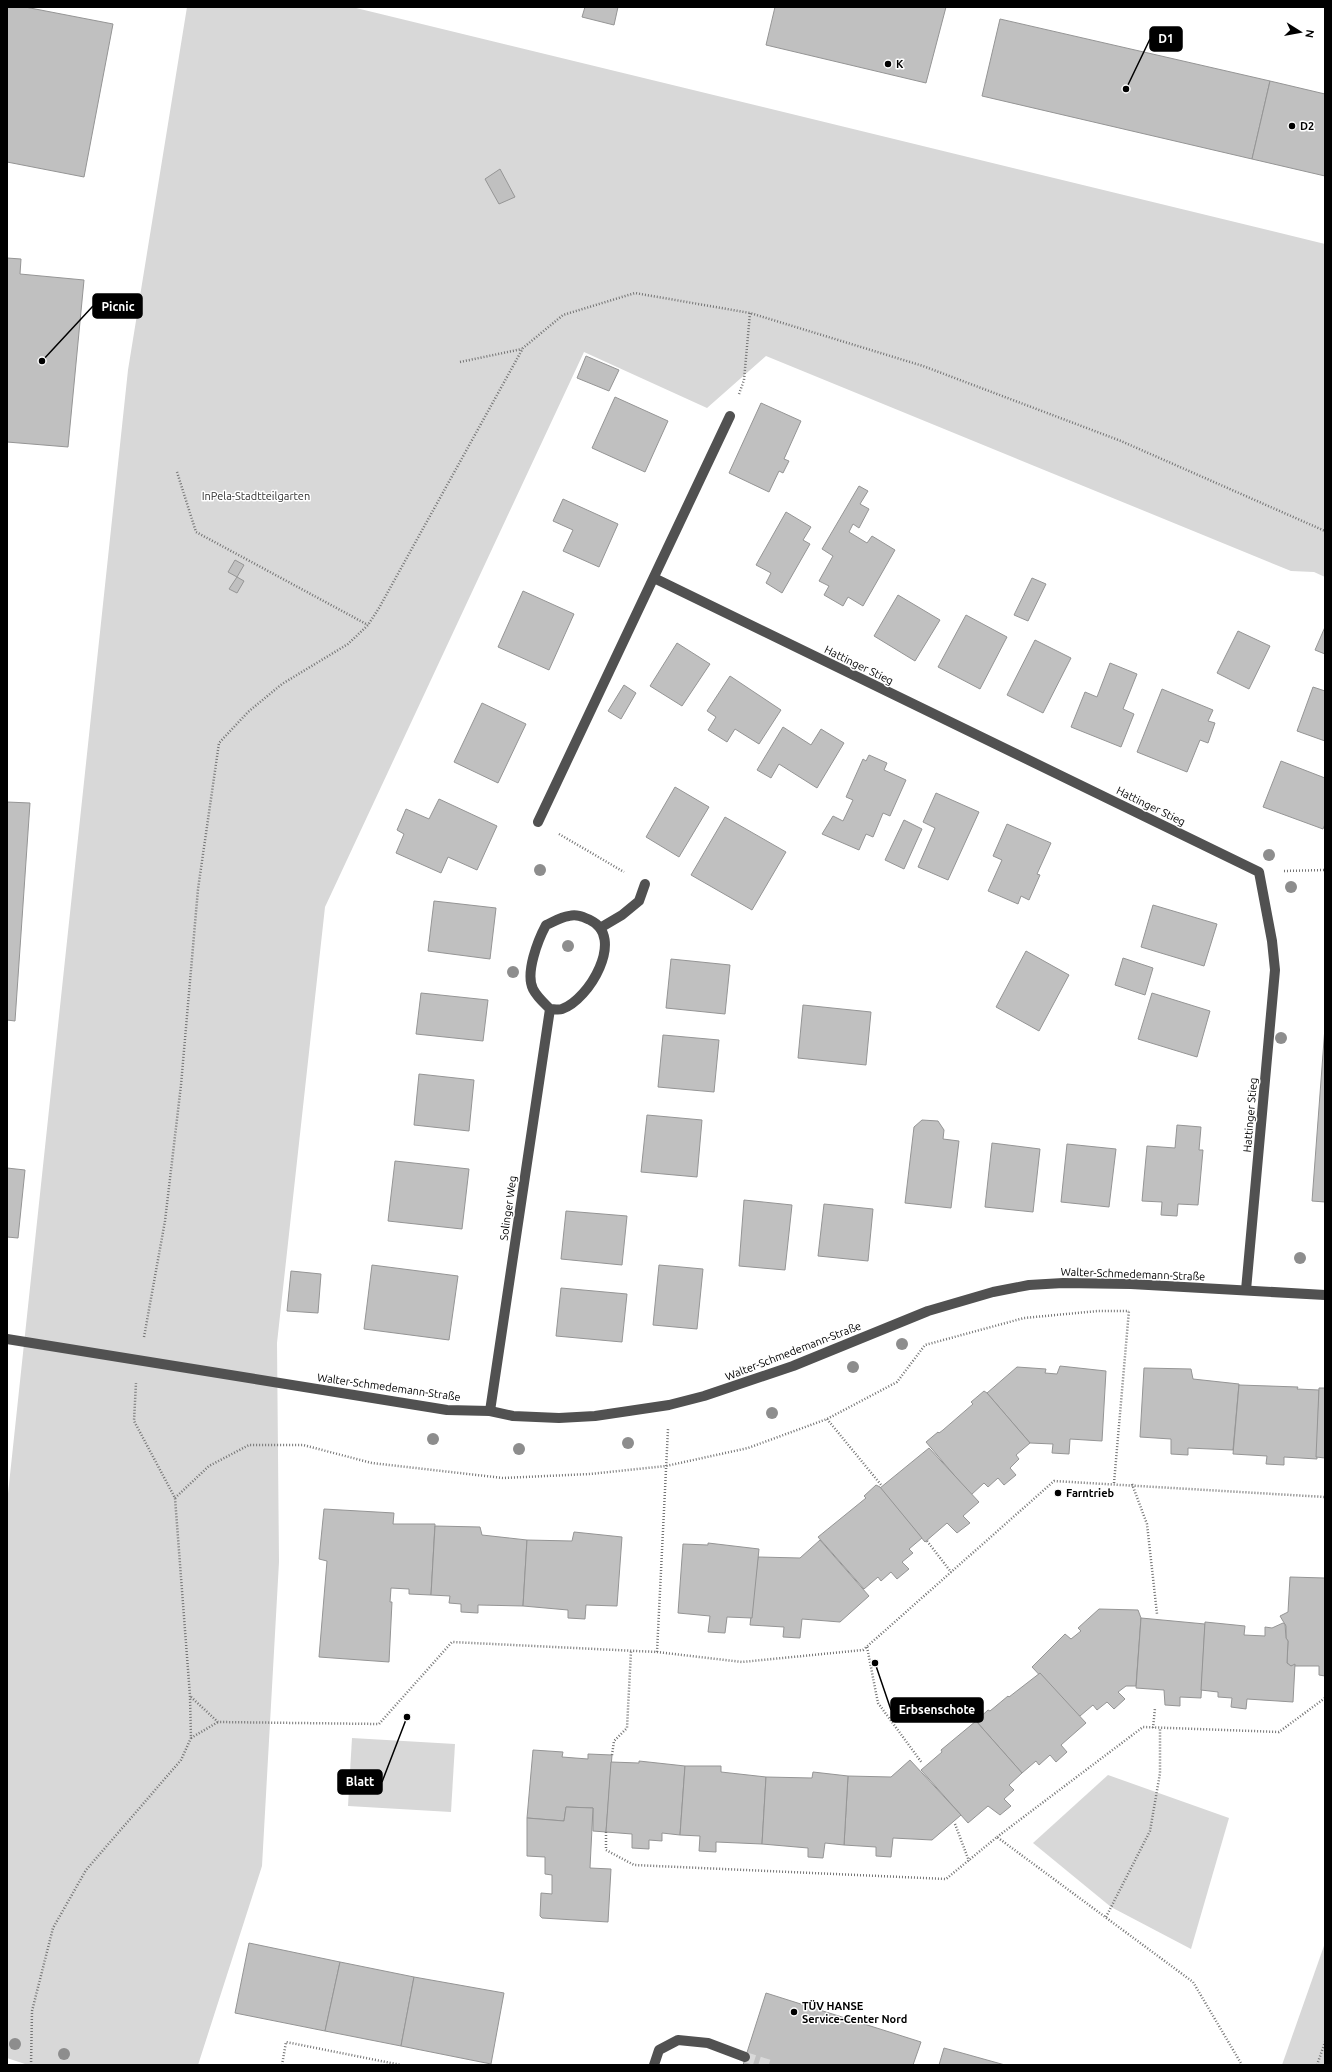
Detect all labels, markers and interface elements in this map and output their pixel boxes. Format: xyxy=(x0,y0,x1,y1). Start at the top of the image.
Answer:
north arrow xyxy=(1280,12,1320,52)
callout: D1 xyxy=(1150,27,1182,51)
text: N xyxy=(1303,29,1316,39)
text: D1 xyxy=(1158,32,1174,45)
place label: K xyxy=(896,58,904,70)
marker: K xyxy=(883,59,893,69)
place label: D2 xyxy=(1300,120,1314,132)
marker: D2 xyxy=(1287,121,1297,131)
callout: Picnic xyxy=(93,294,142,318)
text: Picnic xyxy=(101,300,135,313)
park label: InPela-Stadtteilgarten xyxy=(202,490,310,502)
street label: Hattinger Stieg xyxy=(823,643,895,687)
street label: Hattinger Stieg xyxy=(1115,784,1187,828)
street label: Hattinger Stieg xyxy=(1241,1077,1259,1153)
street label: Solinger Weg xyxy=(497,1175,519,1241)
street label: Walter-Schmedemann-Straße xyxy=(1060,1265,1206,1283)
street label: Walter-Schmedemann-Straße xyxy=(723,1319,863,1383)
street label: Walter-Schmedemann-Straße xyxy=(317,1371,461,1403)
place label: Farntrieb xyxy=(1066,1487,1114,1499)
marker: Farntrieb xyxy=(1053,1488,1063,1498)
callout: Erbsenschote xyxy=(891,1698,983,1722)
text: Erbsenschote xyxy=(899,1703,975,1716)
callout: Blatt xyxy=(338,1770,382,1794)
text: Blatt xyxy=(346,1775,374,1788)
place label: TÜV HANSE Service-Center Nord xyxy=(802,2000,907,2025)
marker: TÜV HANSE Service-Center Nord xyxy=(789,2007,799,2017)

